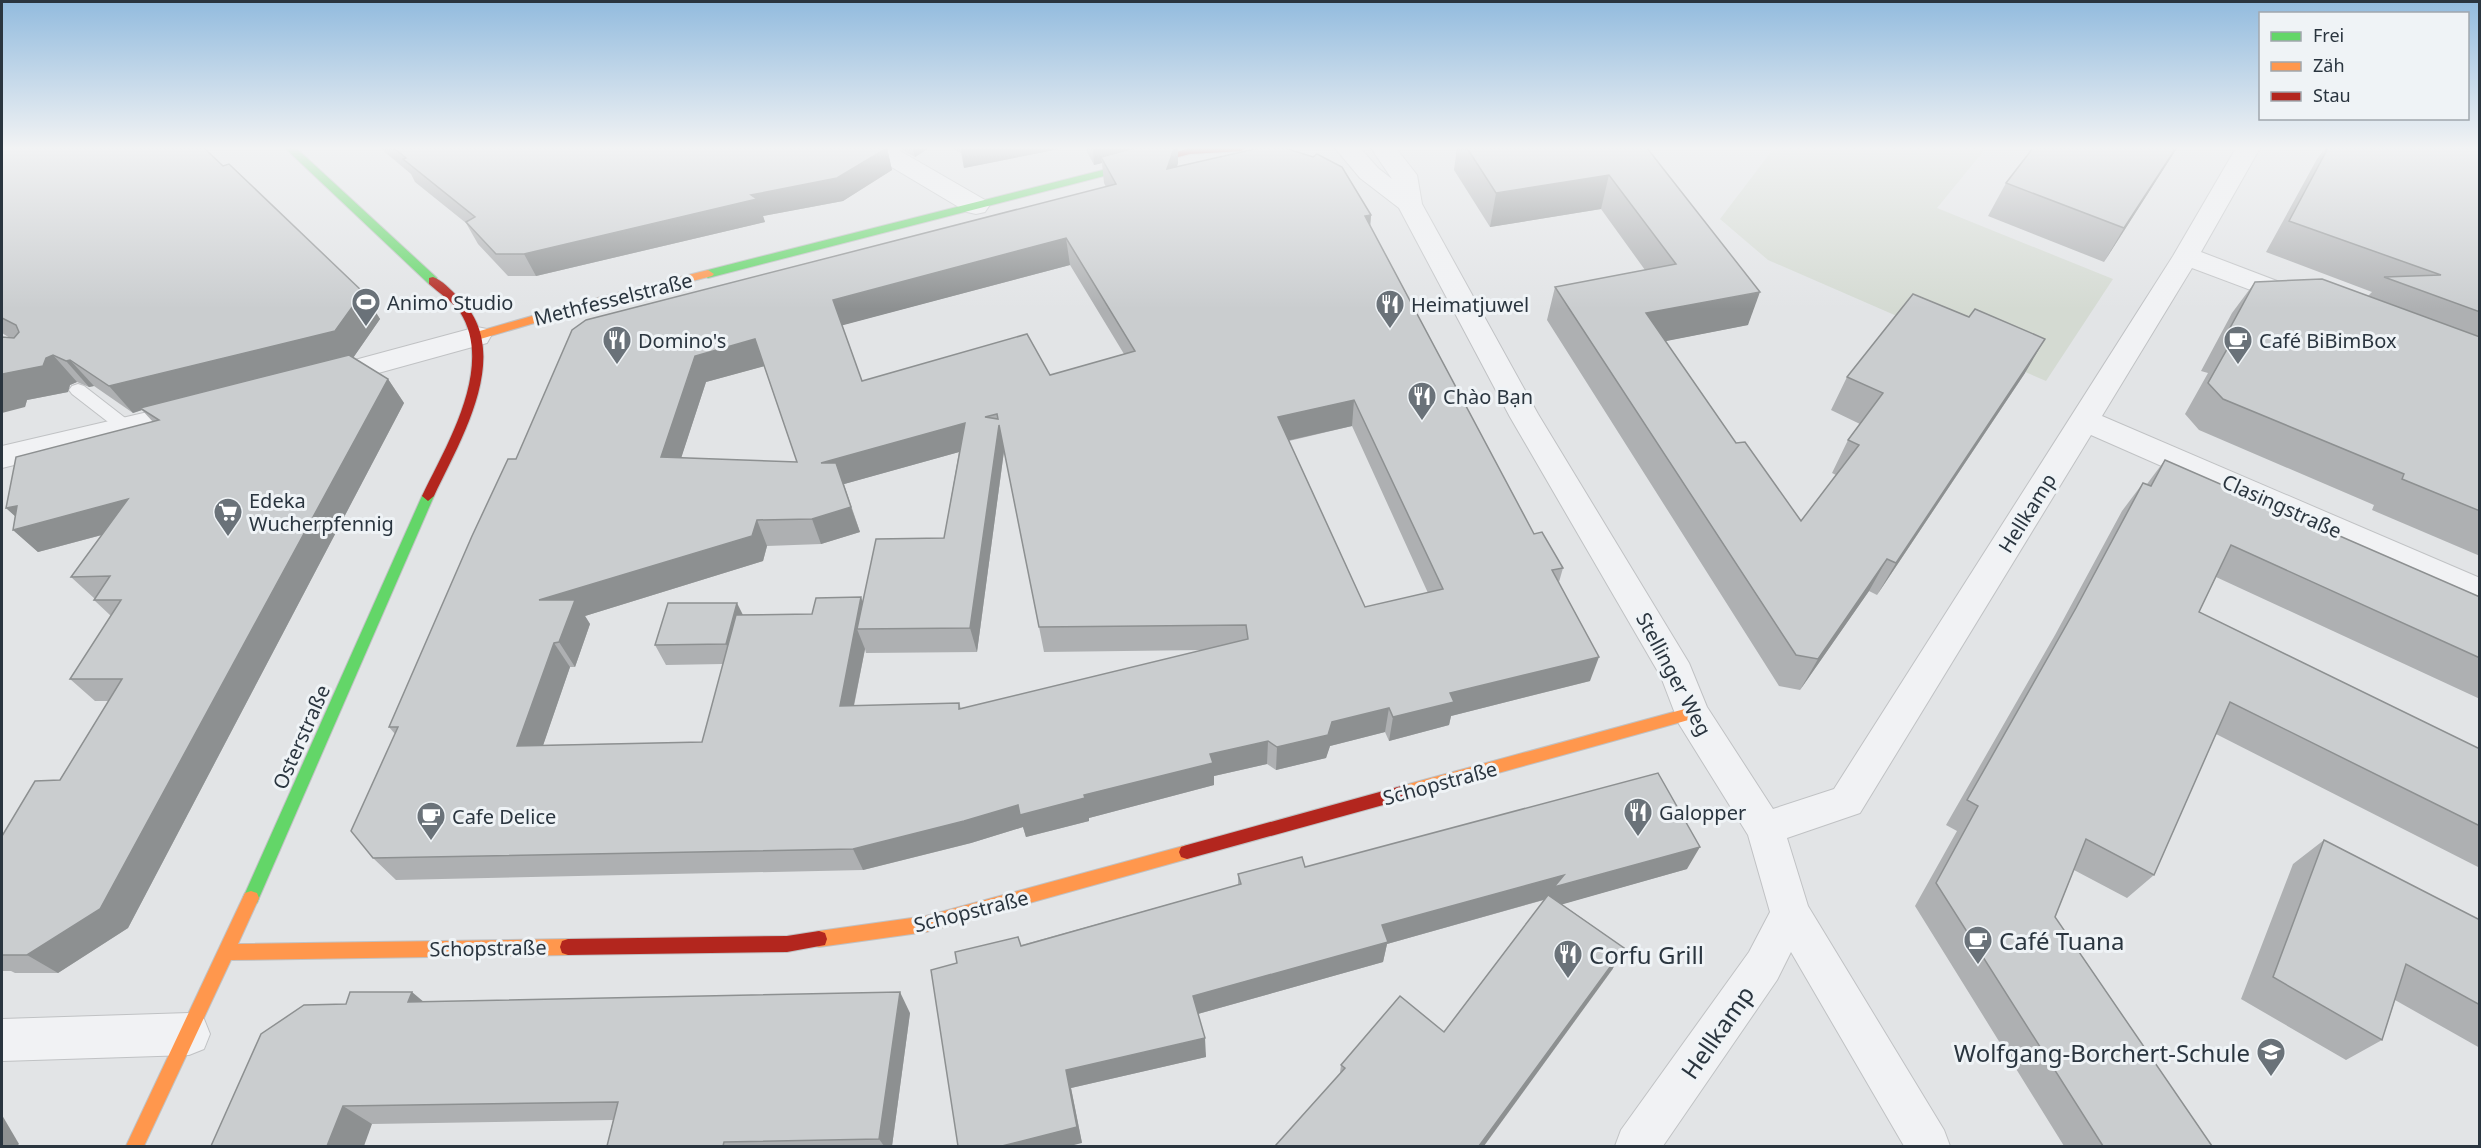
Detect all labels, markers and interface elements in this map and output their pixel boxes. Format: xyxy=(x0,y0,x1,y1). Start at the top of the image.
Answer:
legend xyxy=(2259,12,2469,120)
text: Frei xyxy=(2313,23,2344,47)
text: Zäh xyxy=(2313,53,2345,77)
text: Stau xyxy=(2313,83,2351,107)
street label: Methfesselstraße xyxy=(531,266,695,332)
sports icon: Animo Studio xyxy=(350,286,382,328)
restaurant icon: Heimatjuwel xyxy=(1374,288,1406,330)
place label: Animo Studio xyxy=(387,289,513,316)
place label: Heimatjuwel xyxy=(1411,291,1529,318)
restaurant icon: Domino's xyxy=(601,324,633,366)
cafe icon: Café BiBimBox xyxy=(2222,324,2254,366)
place label: Domino's xyxy=(638,327,726,354)
place label: Café BiBimBox xyxy=(2259,327,2397,354)
restaurant icon: Chào Bạn xyxy=(1406,380,1438,422)
place label: Chào Bạn xyxy=(1443,383,1533,410)
street label: Hellkamp xyxy=(1992,468,2062,558)
street label: Clasingstraße xyxy=(2218,468,2346,544)
place label: Edeka Wucherpfennig xyxy=(249,487,394,537)
supermarket icon: Edeka Wucherpfennig xyxy=(212,496,244,538)
street label: Stellinger Weg xyxy=(1630,608,1718,740)
street label: Osterstraße xyxy=(266,680,336,794)
street label: Schopstraße xyxy=(1380,755,1500,811)
restaurant icon: Galopper xyxy=(1622,796,1654,838)
place label: Galopper xyxy=(1659,799,1746,826)
cafe icon: Cafe Delice xyxy=(415,800,447,842)
place label: Cafe Delice xyxy=(452,803,556,830)
street label: Schopstraße xyxy=(911,884,1031,938)
cafe icon: Café Tuana xyxy=(1962,924,1994,966)
place label: Café Tuana xyxy=(1999,924,2124,957)
street label: Schopstraße xyxy=(429,933,547,963)
restaurant icon: Corfu Grill xyxy=(1552,938,1584,980)
place label: Corfu Grill xyxy=(1589,938,1704,971)
street label: Hellkamp xyxy=(1673,979,1761,1085)
place label: Wolfgang-Borchert-Schule xyxy=(1954,1036,2250,1069)
school or university icon: Wolfgang-Borchert-Schule xyxy=(2255,1036,2287,1078)

